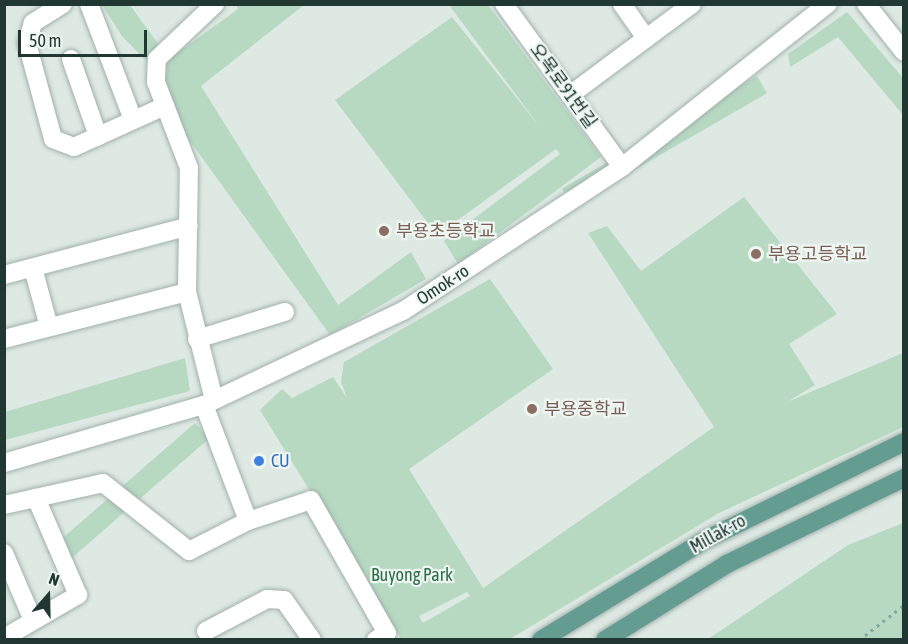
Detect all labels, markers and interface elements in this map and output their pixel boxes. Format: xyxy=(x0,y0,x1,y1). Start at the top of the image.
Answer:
scale bar xyxy=(21,18,150,56)
text: 50 m xyxy=(29,30,61,51)
street label: 오목로91번길 xyxy=(525,39,601,133)
place label: 부용초등학교 xyxy=(396,220,495,242)
marker: 부용초등학교 xyxy=(377,224,391,238)
place label: 부용고등학교 xyxy=(768,243,867,265)
marker: 부용고등학교 xyxy=(749,247,763,261)
street label: Omok-ro xyxy=(413,260,473,310)
place label: 부용중학교 xyxy=(544,398,627,420)
marker: 부용중학교 xyxy=(525,402,539,416)
place label: CU xyxy=(271,450,290,472)
marker: CU xyxy=(252,454,266,468)
street label: Millak-ro xyxy=(686,510,750,558)
park label: Buyong Park xyxy=(371,564,453,586)
north arrow xyxy=(18,566,78,626)
text: N xyxy=(47,569,62,589)

